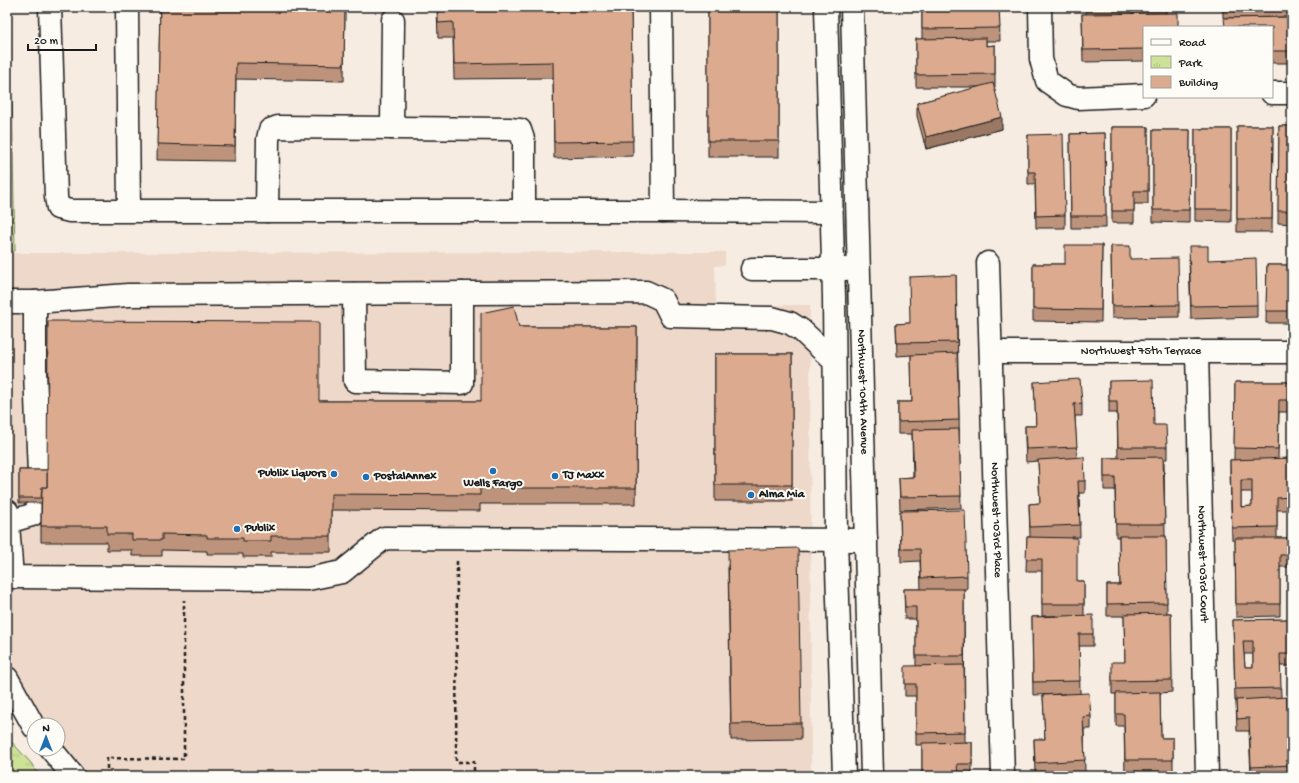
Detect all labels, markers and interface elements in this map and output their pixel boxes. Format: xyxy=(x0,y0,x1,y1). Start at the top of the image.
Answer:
scale bar xyxy=(28,26,96,52)
legend xyxy=(1143,26,1273,98)
text: 20 m xyxy=(34,35,59,49)
text: Road xyxy=(1179,37,1206,51)
text: Park xyxy=(1178,57,1204,71)
text: Building xyxy=(1178,77,1218,91)
street label: Northwest 104th Avenue xyxy=(853,329,871,455)
street label: Northwest 75th Terrace xyxy=(1081,345,1202,359)
street label: Northwest 103rd Place xyxy=(987,462,1004,579)
marker: Wells Fargo xyxy=(488,466,498,476)
place label: Publix Liquors xyxy=(257,467,327,481)
marker: Publix Liquors xyxy=(329,469,339,479)
place label: TJ Maxx xyxy=(562,469,605,483)
place label: PostalAnnex xyxy=(373,470,437,484)
marker: TJ Maxx xyxy=(550,471,560,481)
marker: PostalAnnex xyxy=(361,472,371,482)
place label: Wells Fargo xyxy=(462,477,523,491)
place label: Alma Mia xyxy=(758,488,806,502)
marker: Alma Mia xyxy=(746,490,756,500)
street label: Northwest 103rd Court xyxy=(1194,505,1210,624)
place label: Publix xyxy=(244,522,276,536)
marker: Publix xyxy=(232,524,242,534)
north arrow xyxy=(26,717,66,757)
text: N xyxy=(42,723,50,735)

